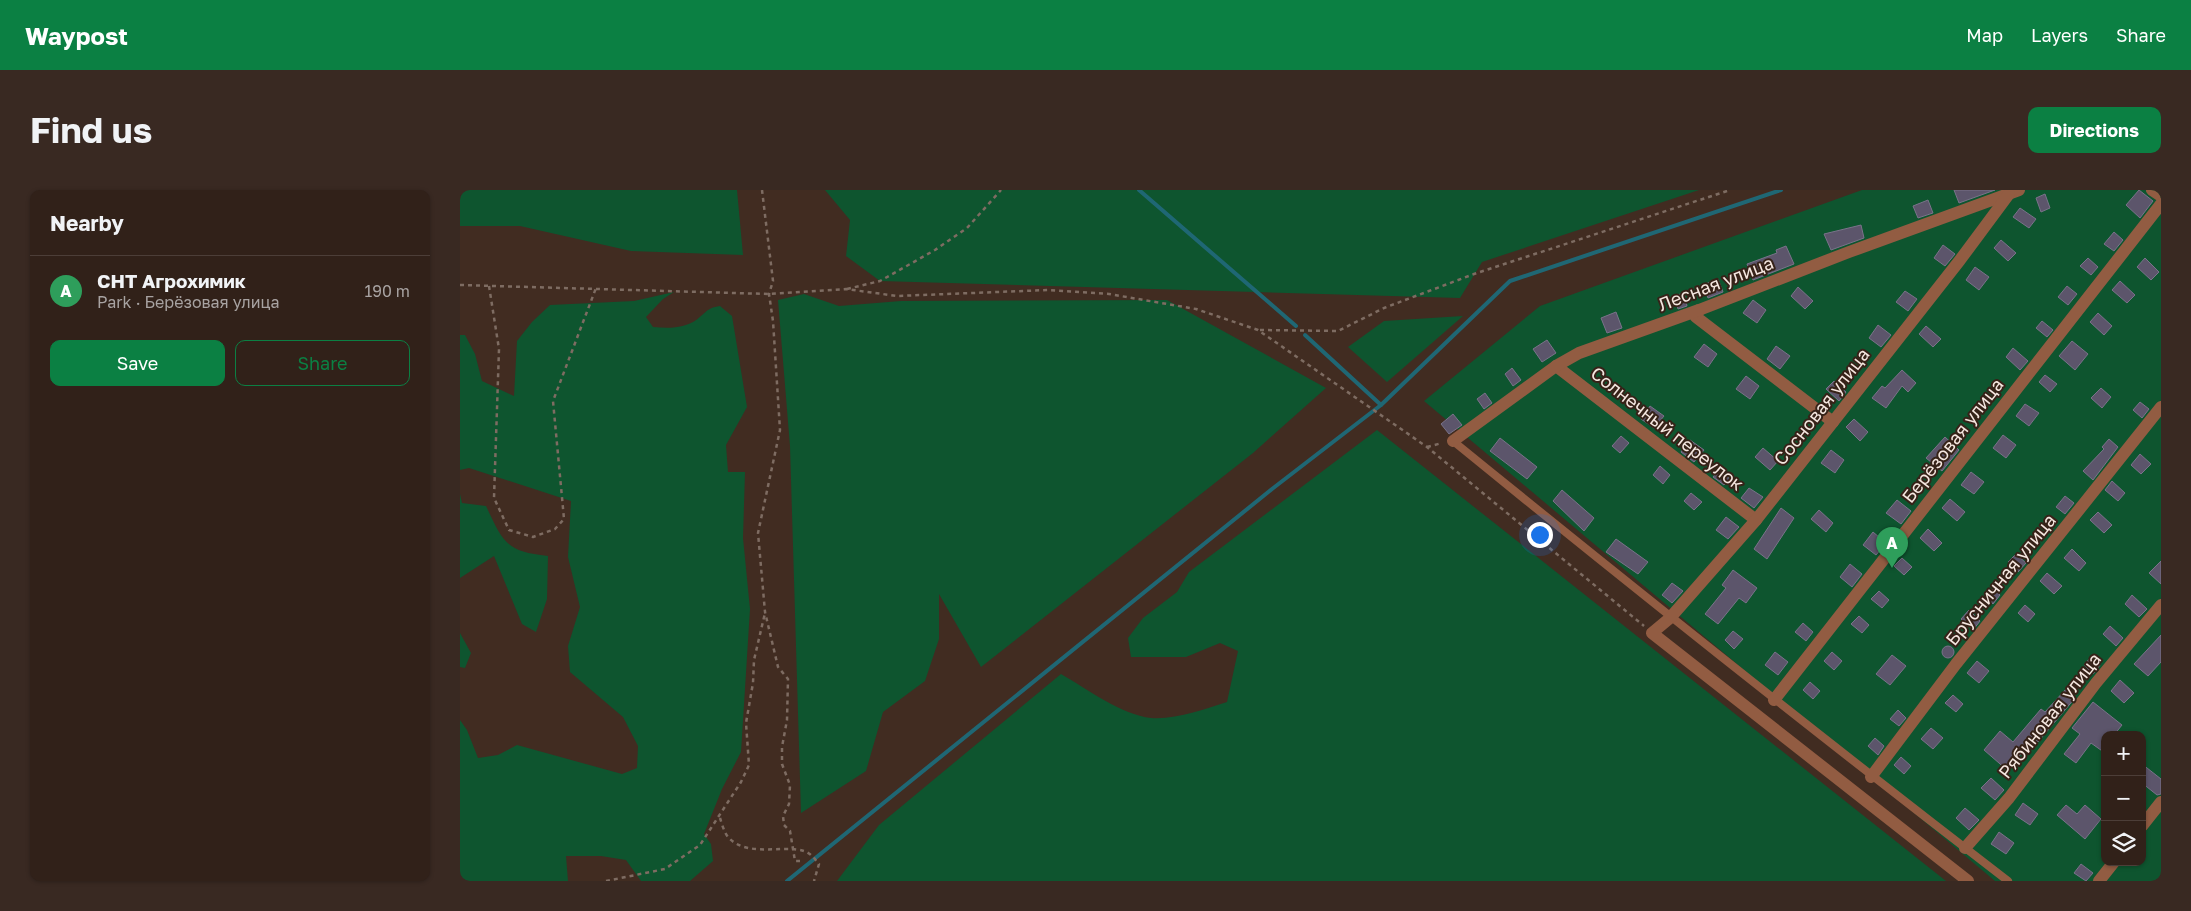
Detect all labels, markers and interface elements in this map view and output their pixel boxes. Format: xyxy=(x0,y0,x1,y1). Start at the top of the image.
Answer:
text: Waypost xyxy=(25,21,128,50)
text: Map xyxy=(1966,24,2003,46)
text: Layers xyxy=(2031,24,2088,46)
text: Share xyxy=(2116,24,2166,46)
button: Directions xyxy=(2028,107,2161,153)
text: Find us xyxy=(30,109,152,151)
text: Nearby xyxy=(50,210,124,236)
street label: Лесная улица xyxy=(1655,251,1776,315)
text: СНТ Агрохимик xyxy=(97,269,246,292)
text: A xyxy=(60,281,72,301)
text: 190 m xyxy=(364,281,410,301)
text: Park · Берёзовая улица xyxy=(97,292,280,312)
button: Save xyxy=(50,340,225,386)
button: Share xyxy=(235,340,410,386)
street label: Сосновая улица xyxy=(1769,343,1874,469)
street label: Солнечный переулок xyxy=(1587,362,1749,495)
street label: Берёзовая улица xyxy=(1897,374,2008,507)
street label: Брусничная улица xyxy=(1940,509,2060,650)
your location xyxy=(1527,522,1553,548)
pin: A xyxy=(1876,527,1908,568)
street label: Рябиновая улица xyxy=(1993,648,2105,783)
map controls xyxy=(2101,731,2146,866)
button: + xyxy=(2101,731,2146,776)
button: − xyxy=(2101,776,2146,821)
button: layers xyxy=(2101,821,2146,866)

